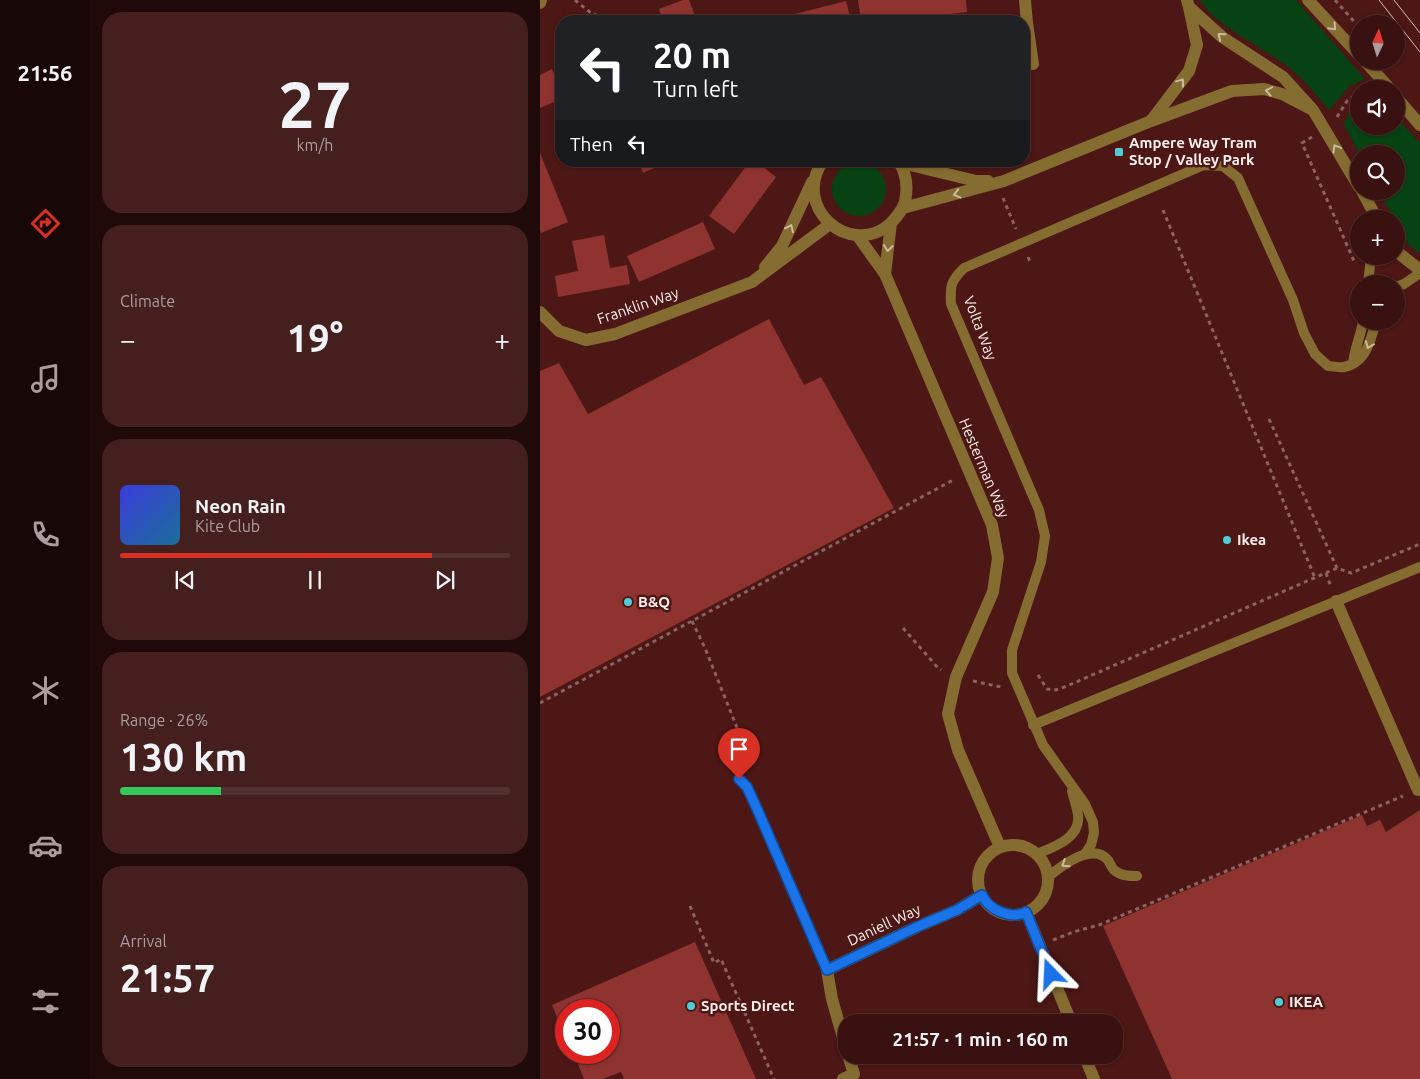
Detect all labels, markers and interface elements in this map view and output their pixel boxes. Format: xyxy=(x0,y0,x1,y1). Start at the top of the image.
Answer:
north arrow xyxy=(1350,15,1405,70)
map controls xyxy=(1350,15,1405,330)
one-way arrow xyxy=(1327,22,1336,31)
one-way arrow xyxy=(1218,33,1227,42)
icon: left xyxy=(570,35,635,100)
text: 20 m xyxy=(653,35,731,75)
text: 21:56 xyxy=(17,60,73,85)
text: 27 xyxy=(278,67,352,140)
text: Turn left xyxy=(653,76,738,101)
one-way arrow xyxy=(1175,79,1183,88)
button: sound xyxy=(1350,80,1405,135)
one-way arrow xyxy=(1264,86,1273,97)
icon: left xyxy=(623,130,651,158)
text: Then xyxy=(570,133,613,155)
place label: Ampere Way Tram Stop / Valley Park xyxy=(1129,134,1257,168)
text: km/h xyxy=(297,136,333,154)
one-way arrow xyxy=(1332,145,1342,154)
button: search xyxy=(1350,145,1405,200)
marker: Ampere Way Tram Stop / Valley Park xyxy=(1113,146,1125,158)
one-way arrow xyxy=(954,188,962,198)
icon: directions xyxy=(28,206,63,241)
button: + xyxy=(1350,210,1405,265)
one-way arrow xyxy=(784,225,794,234)
one-way arrow xyxy=(883,245,894,253)
button: − xyxy=(1350,275,1405,330)
street label: Franklin Way xyxy=(595,284,681,327)
text: Climate xyxy=(120,292,175,310)
street label: Volta Way xyxy=(960,293,1000,362)
text: 19° xyxy=(287,317,343,359)
text: − xyxy=(120,324,136,355)
text: + xyxy=(494,324,510,355)
one-way arrow xyxy=(1365,340,1375,349)
icon: music xyxy=(28,361,63,396)
street label: Hesterman Way xyxy=(956,416,1013,520)
text: Neon Rain xyxy=(195,495,286,517)
icon: phone xyxy=(28,517,63,552)
text: Kite Club xyxy=(195,517,260,535)
place label: Ikea xyxy=(1237,531,1266,548)
marker: Ikea xyxy=(1221,534,1233,546)
icon: previous xyxy=(171,566,199,594)
icon: pause xyxy=(301,566,329,594)
icon: next xyxy=(431,566,459,594)
place label: B&Q xyxy=(638,593,670,610)
marker: B&Q xyxy=(622,596,634,608)
icon: climate xyxy=(28,673,63,708)
text: Range · 26% xyxy=(120,711,208,729)
pin xyxy=(718,728,760,779)
icon: arrive xyxy=(725,735,753,763)
text: 130 km xyxy=(120,736,247,778)
icon: car xyxy=(28,828,63,863)
one-way arrow xyxy=(1061,858,1070,868)
street label: Daniell Way xyxy=(845,900,923,949)
text: Arrival xyxy=(120,932,167,950)
position arrow xyxy=(1024,947,1076,999)
text: 21:57 xyxy=(120,957,215,999)
icon: filters xyxy=(28,984,63,1019)
place label: IKEA xyxy=(1289,993,1323,1010)
marker: IKEA xyxy=(1273,996,1285,1008)
place label: Sports Direct xyxy=(701,997,795,1014)
speed limit sign: 30 xyxy=(555,999,620,1064)
marker: Sports Direct xyxy=(685,1000,697,1012)
text: 21:57 · 1 min · 160 m xyxy=(893,1028,1068,1050)

